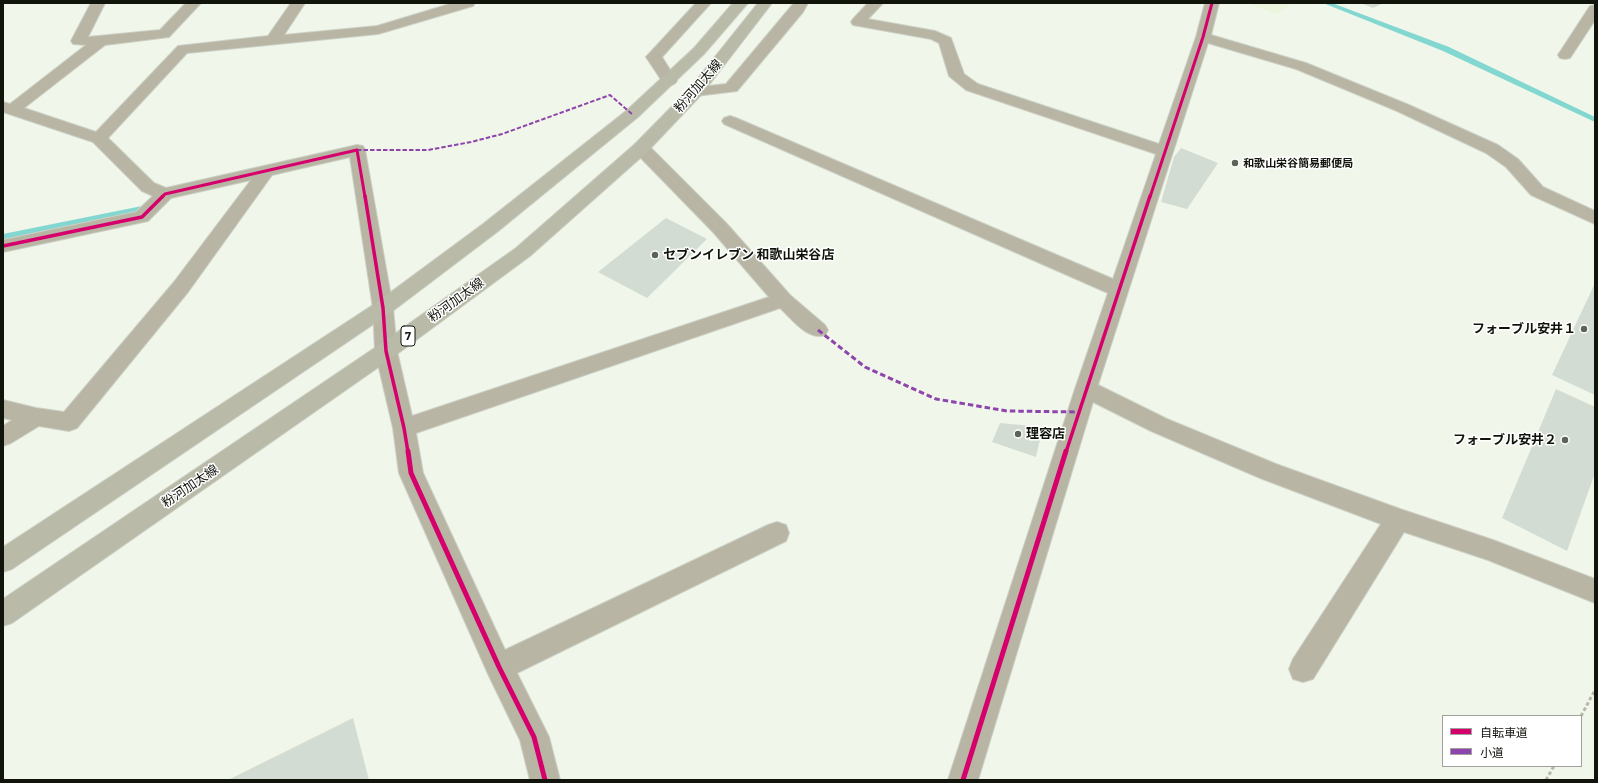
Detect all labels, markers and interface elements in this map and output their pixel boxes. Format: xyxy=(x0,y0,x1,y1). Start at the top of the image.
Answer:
street label: 粉河加太線 xyxy=(671,56,725,116)
place label: 和歌山栄谷簡易郵便局 xyxy=(1243,156,1353,170)
marker: 和歌山栄谷簡易郵便局 xyxy=(1230,158,1240,168)
place label: セブンイレブン 和歌山栄谷店 xyxy=(663,247,835,263)
marker: セブンイレブン 和歌山栄谷店 xyxy=(650,250,660,260)
street label: 粉河加太線 xyxy=(425,275,487,325)
place label: フォーブル安井１ xyxy=(1472,321,1576,337)
marker: フォーブル安井１ xyxy=(1579,324,1589,334)
road number: 7 xyxy=(401,326,415,346)
place label: 理容店 xyxy=(1026,426,1065,442)
marker: 理容店 xyxy=(1013,429,1023,439)
place label: フォーブル安井２ xyxy=(1453,432,1557,448)
marker: フォーブル安井２ xyxy=(1560,435,1570,445)
street label: 粉河加太線 xyxy=(159,461,221,511)
legend xyxy=(1442,715,1582,767)
text: 自転車道 xyxy=(1480,725,1528,739)
text: 小道 xyxy=(1480,745,1504,759)

